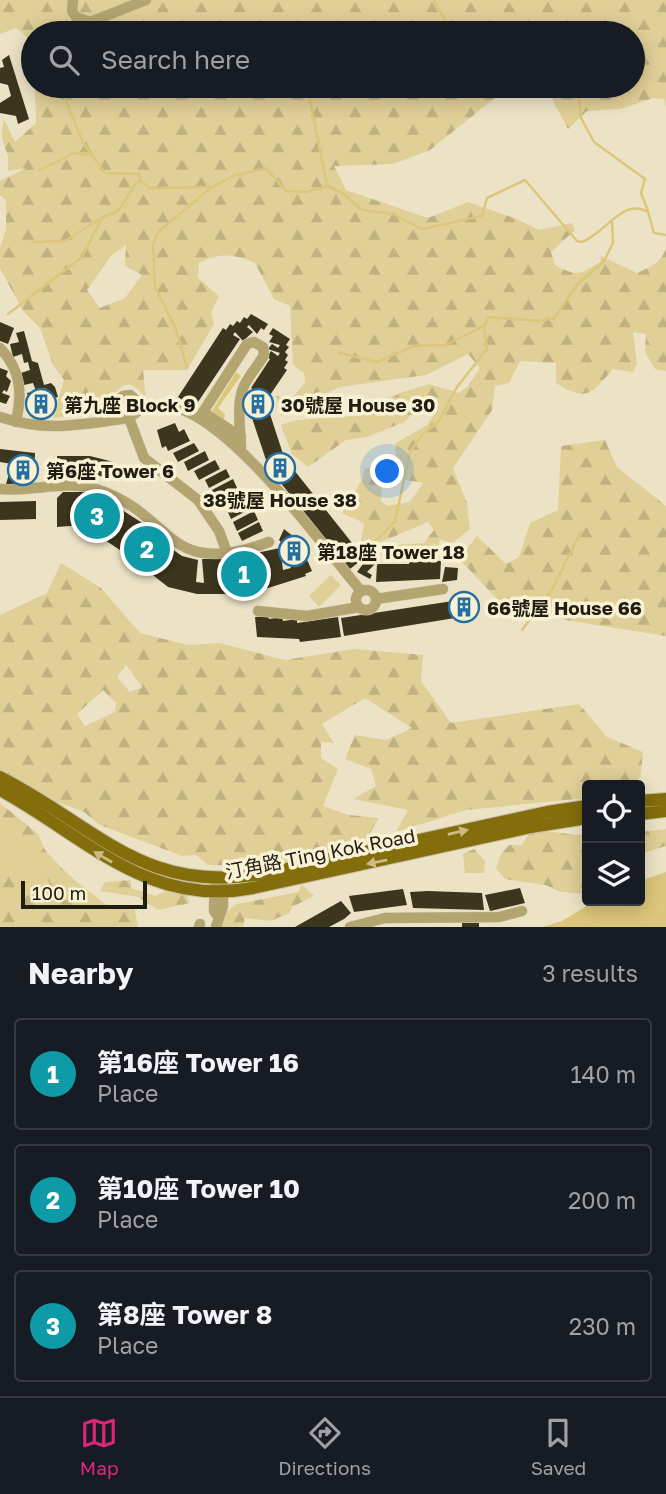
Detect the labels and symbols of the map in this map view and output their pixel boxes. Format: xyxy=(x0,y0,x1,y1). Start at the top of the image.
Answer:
building icon: 第九座 Block 9 xyxy=(24,387,58,421)
building icon: 30號屋 House 30 xyxy=(241,387,275,421)
place label: 第九座 Block 9 xyxy=(64,393,196,416)
place label: 30號屋 House 30 xyxy=(281,393,435,416)
building icon: 38號屋 House 38 xyxy=(263,451,297,485)
building icon: 第6座 Tower 6 xyxy=(6,453,40,487)
your location xyxy=(370,454,404,488)
place label: 第6座 Tower 6 xyxy=(46,459,174,482)
place label: 38號屋 House 38 xyxy=(203,488,357,511)
pin: 3 xyxy=(74,490,120,542)
pin: 2 xyxy=(124,523,170,575)
building icon: 第18座 Tower 18 xyxy=(277,534,311,568)
place label: 第18座 Tower 18 xyxy=(317,540,465,563)
pin: 1 xyxy=(221,548,267,600)
building icon: 66號屋 House 66 xyxy=(447,590,481,624)
place label: 66號屋 House 66 xyxy=(487,596,642,619)
street label: 汀角路 Ting Kok Road xyxy=(223,823,417,883)
one-way arrow xyxy=(447,826,469,837)
one-way arrow xyxy=(94,851,113,863)
one-way arrow xyxy=(366,857,388,868)
scale bar xyxy=(21,878,147,910)

